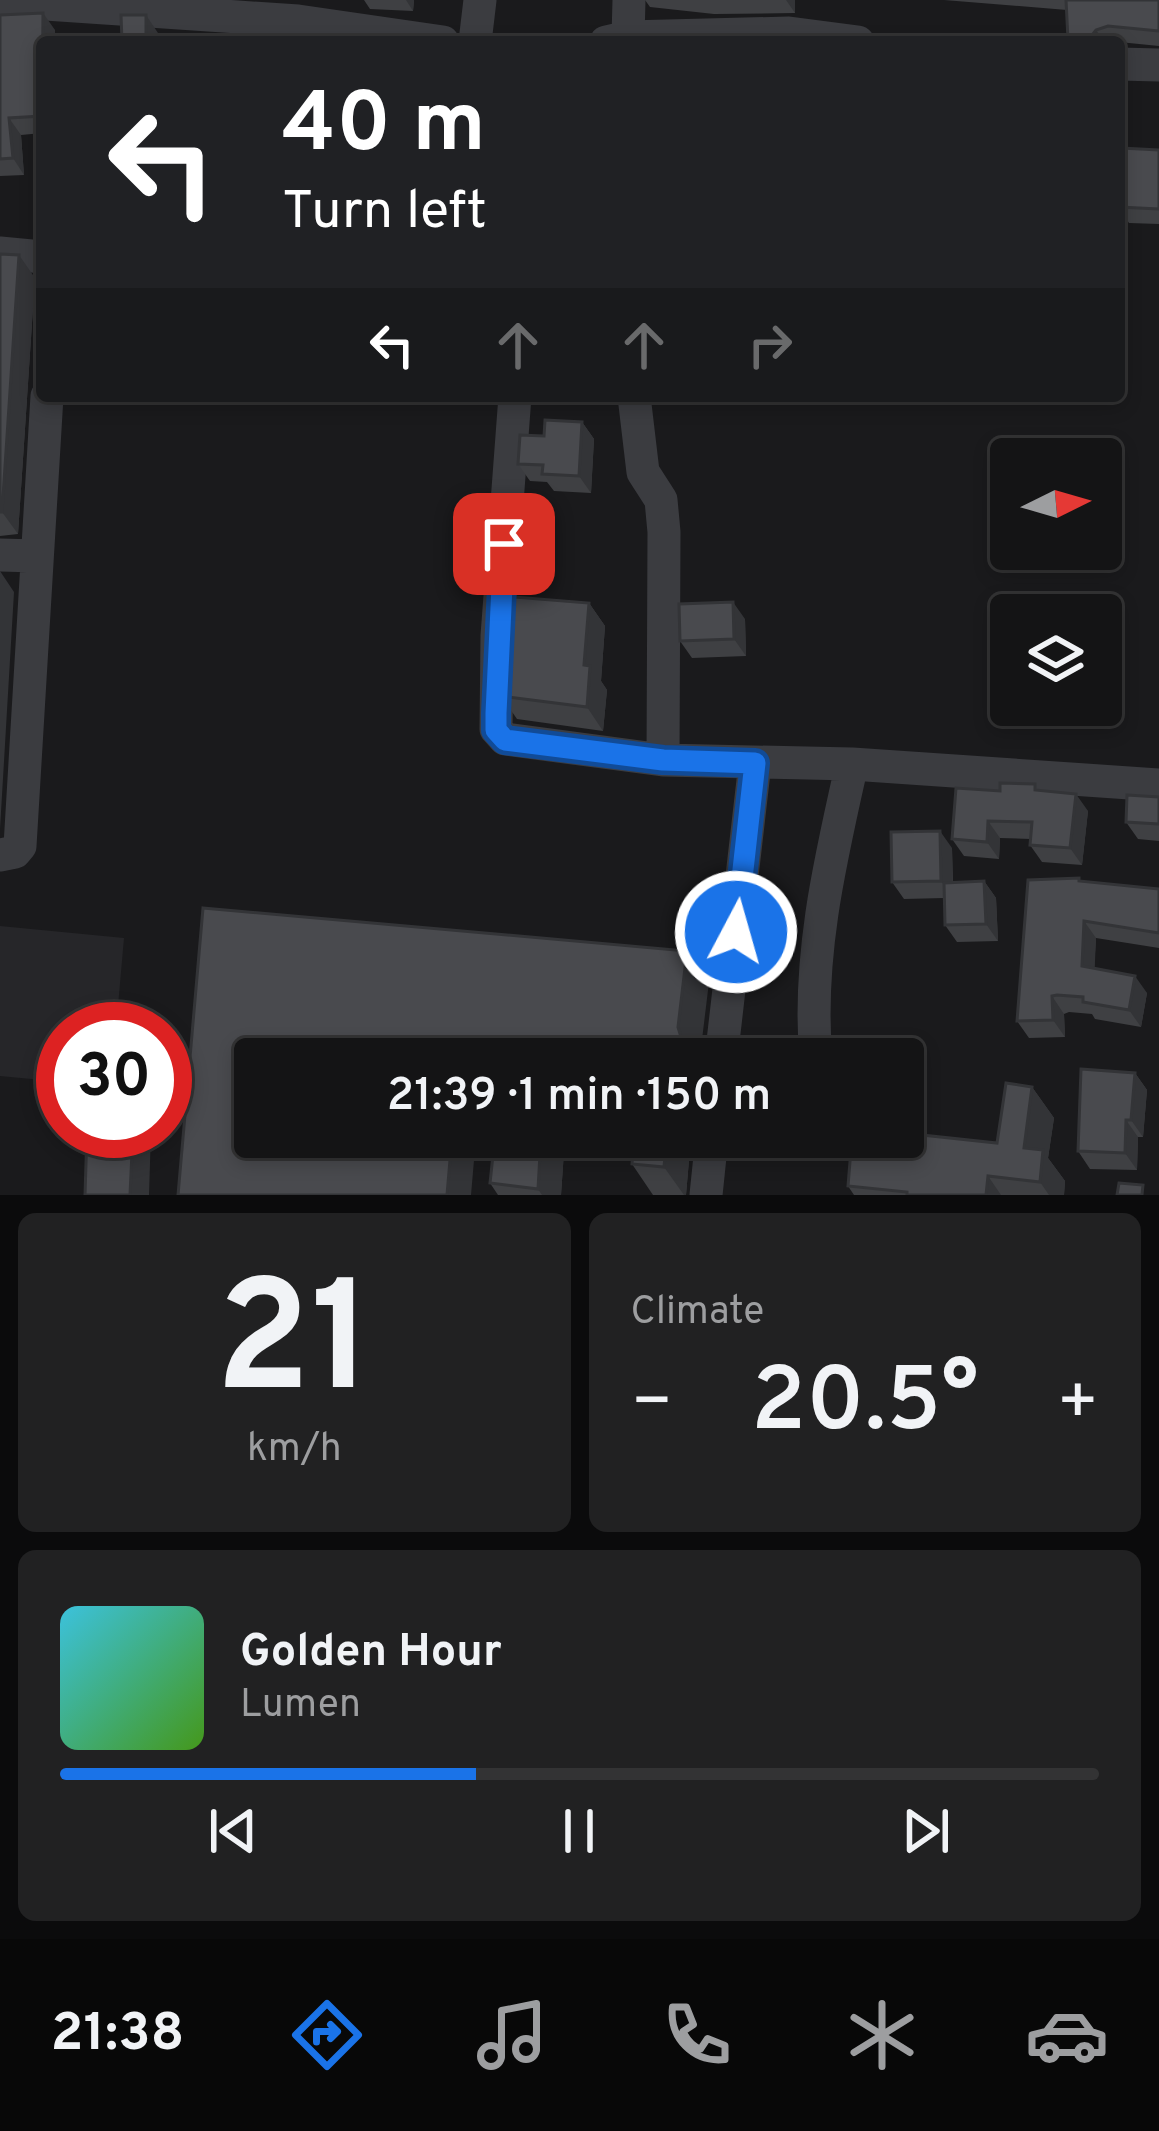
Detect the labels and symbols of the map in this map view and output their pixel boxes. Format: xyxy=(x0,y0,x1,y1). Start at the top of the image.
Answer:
north arrow xyxy=(990,438,1122,570)
pin xyxy=(453,493,555,595)
position arrow xyxy=(673,869,799,995)
speed limit sign: 30 xyxy=(36,1002,192,1158)

